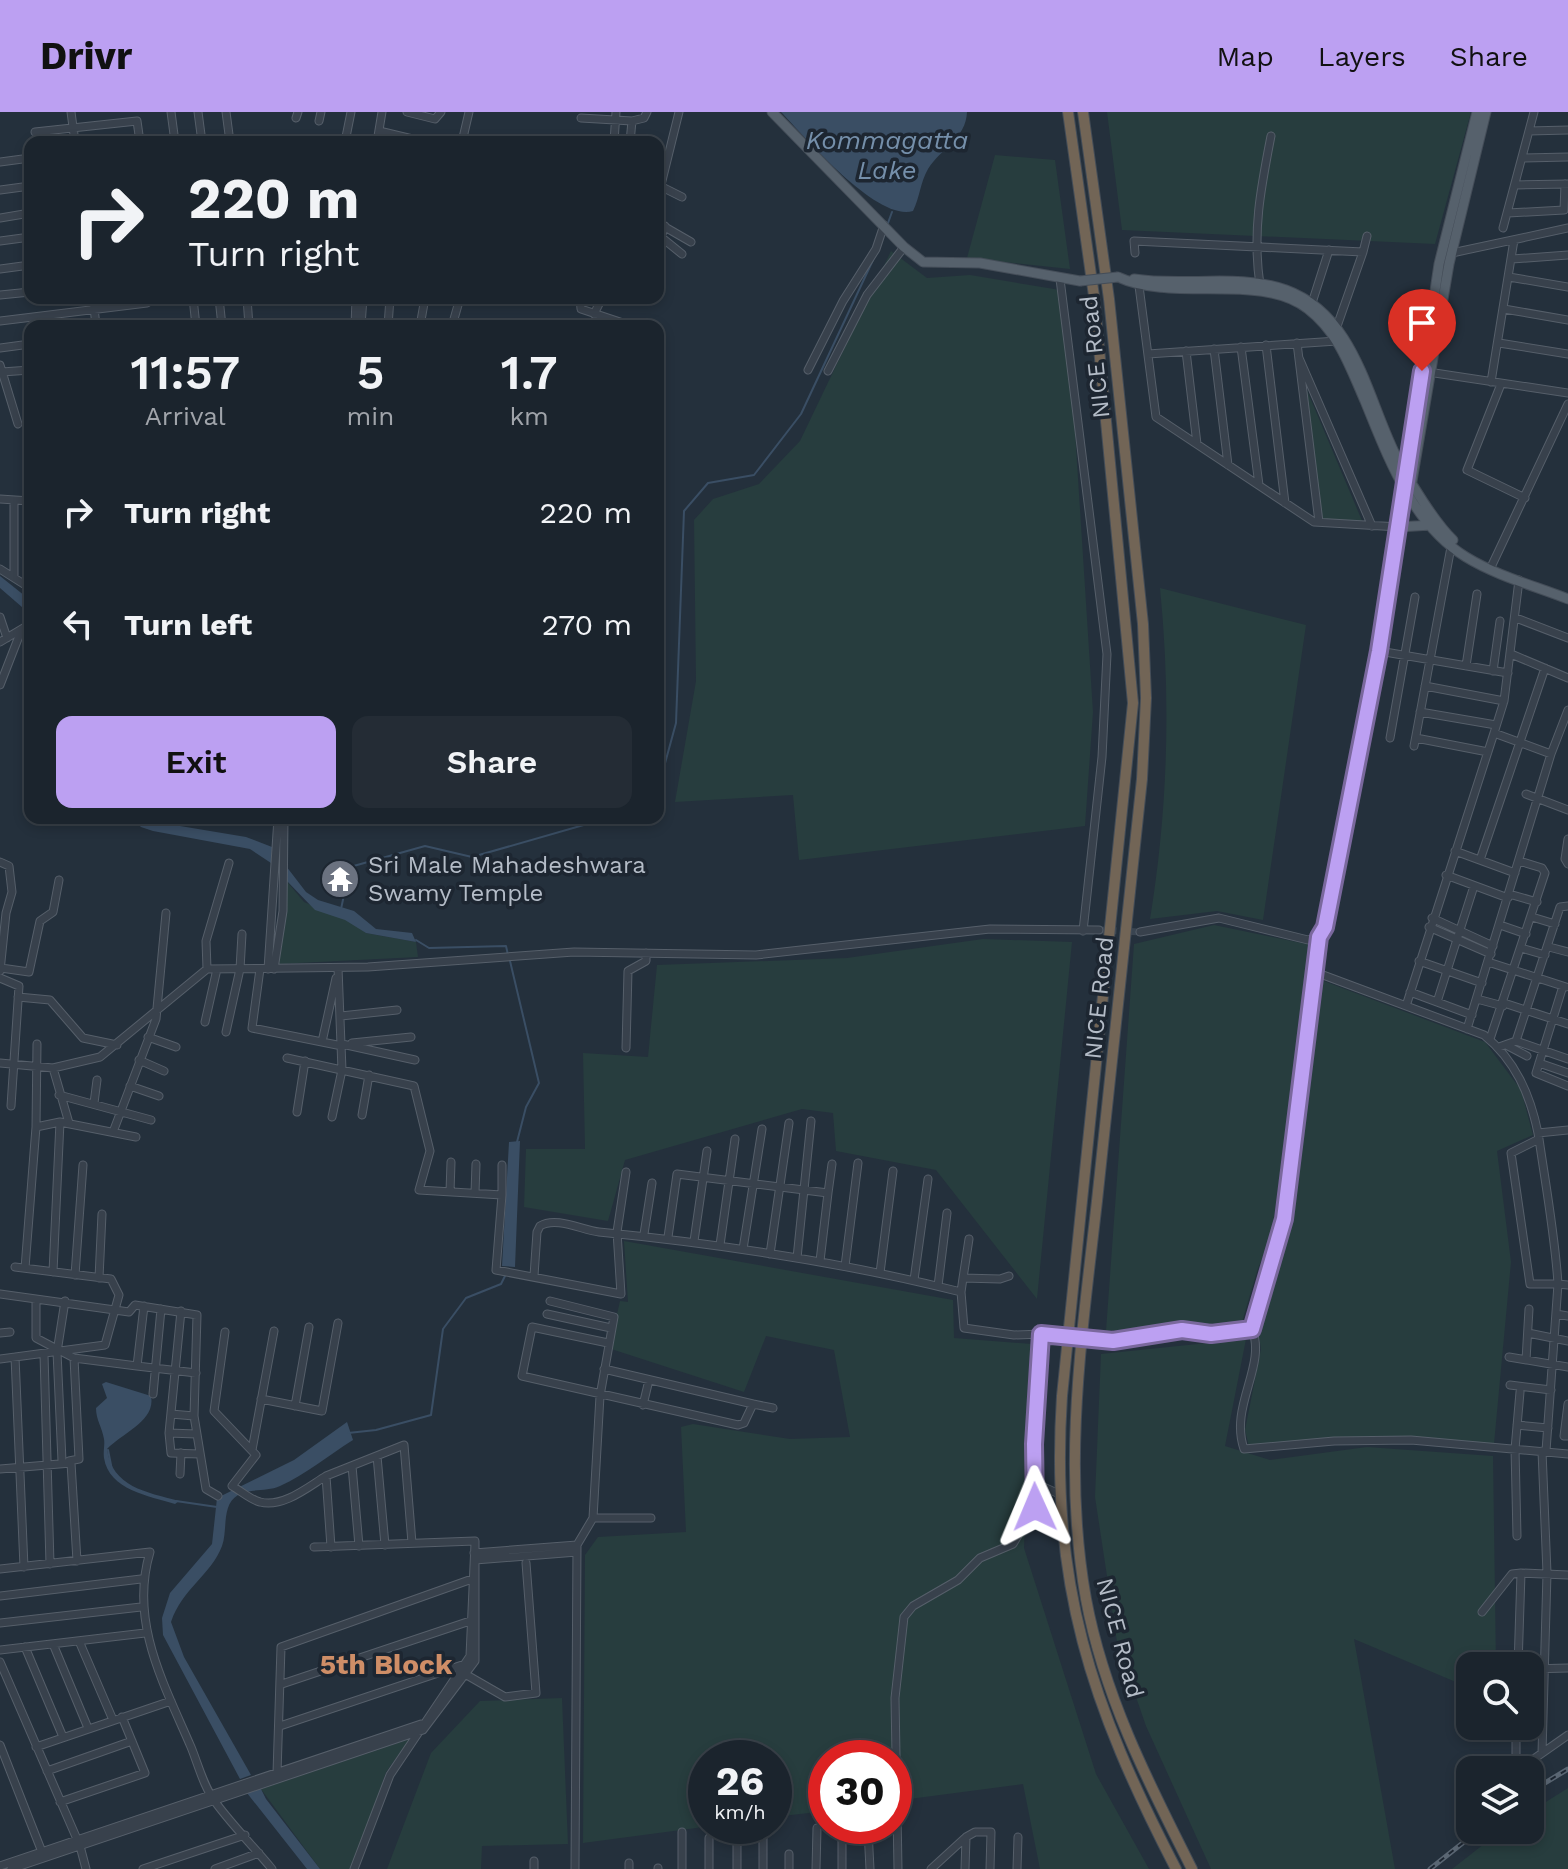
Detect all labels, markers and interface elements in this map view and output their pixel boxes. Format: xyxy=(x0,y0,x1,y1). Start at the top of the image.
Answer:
text: Drivr xyxy=(40,34,132,78)
text: Map xyxy=(1217,40,1274,73)
text: Layers xyxy=(1318,40,1406,73)
text: Share xyxy=(1450,40,1528,73)
water label: Kommagatta Lake xyxy=(806,125,968,185)
text: 220 m xyxy=(188,166,360,232)
icon: right xyxy=(56,168,160,272)
text: Turn right xyxy=(188,233,359,275)
pin xyxy=(1388,289,1456,371)
street label: NICE Road xyxy=(1075,294,1115,420)
icon: arrive xyxy=(1400,301,1444,345)
text: 11:57 xyxy=(130,344,240,401)
text: 5 xyxy=(356,344,384,401)
text: 1.7 xyxy=(501,344,558,401)
text: Arrival xyxy=(145,401,226,431)
text: min xyxy=(347,401,394,431)
text: km xyxy=(509,401,549,431)
icon: right xyxy=(56,490,100,534)
text: Turn right xyxy=(124,495,270,530)
text: 220 m xyxy=(540,495,632,530)
icon: left xyxy=(56,602,100,646)
text: Turn left xyxy=(124,607,252,642)
text: 270 m xyxy=(541,607,632,642)
button: Exit xyxy=(56,716,336,808)
button: Share xyxy=(352,716,632,808)
place label: Sri Male Mahadeshwara Swamy Temple xyxy=(368,851,646,907)
temple icon: Sri Male Mahadeshwara Swamy Temple xyxy=(319,858,361,900)
street label: NICE Road xyxy=(1079,935,1119,1061)
position arrow xyxy=(993,1465,1077,1549)
street label: NICE Road xyxy=(1091,1575,1149,1701)
district label: 5th Block xyxy=(320,1648,453,1681)
map controls xyxy=(1456,1652,1544,1844)
button: search xyxy=(1456,1652,1544,1740)
speed limit sign: 30 xyxy=(808,1740,912,1844)
button: layers xyxy=(1456,1756,1544,1844)
text: 26 xyxy=(716,1758,764,1805)
text: km/h xyxy=(714,1800,766,1824)

